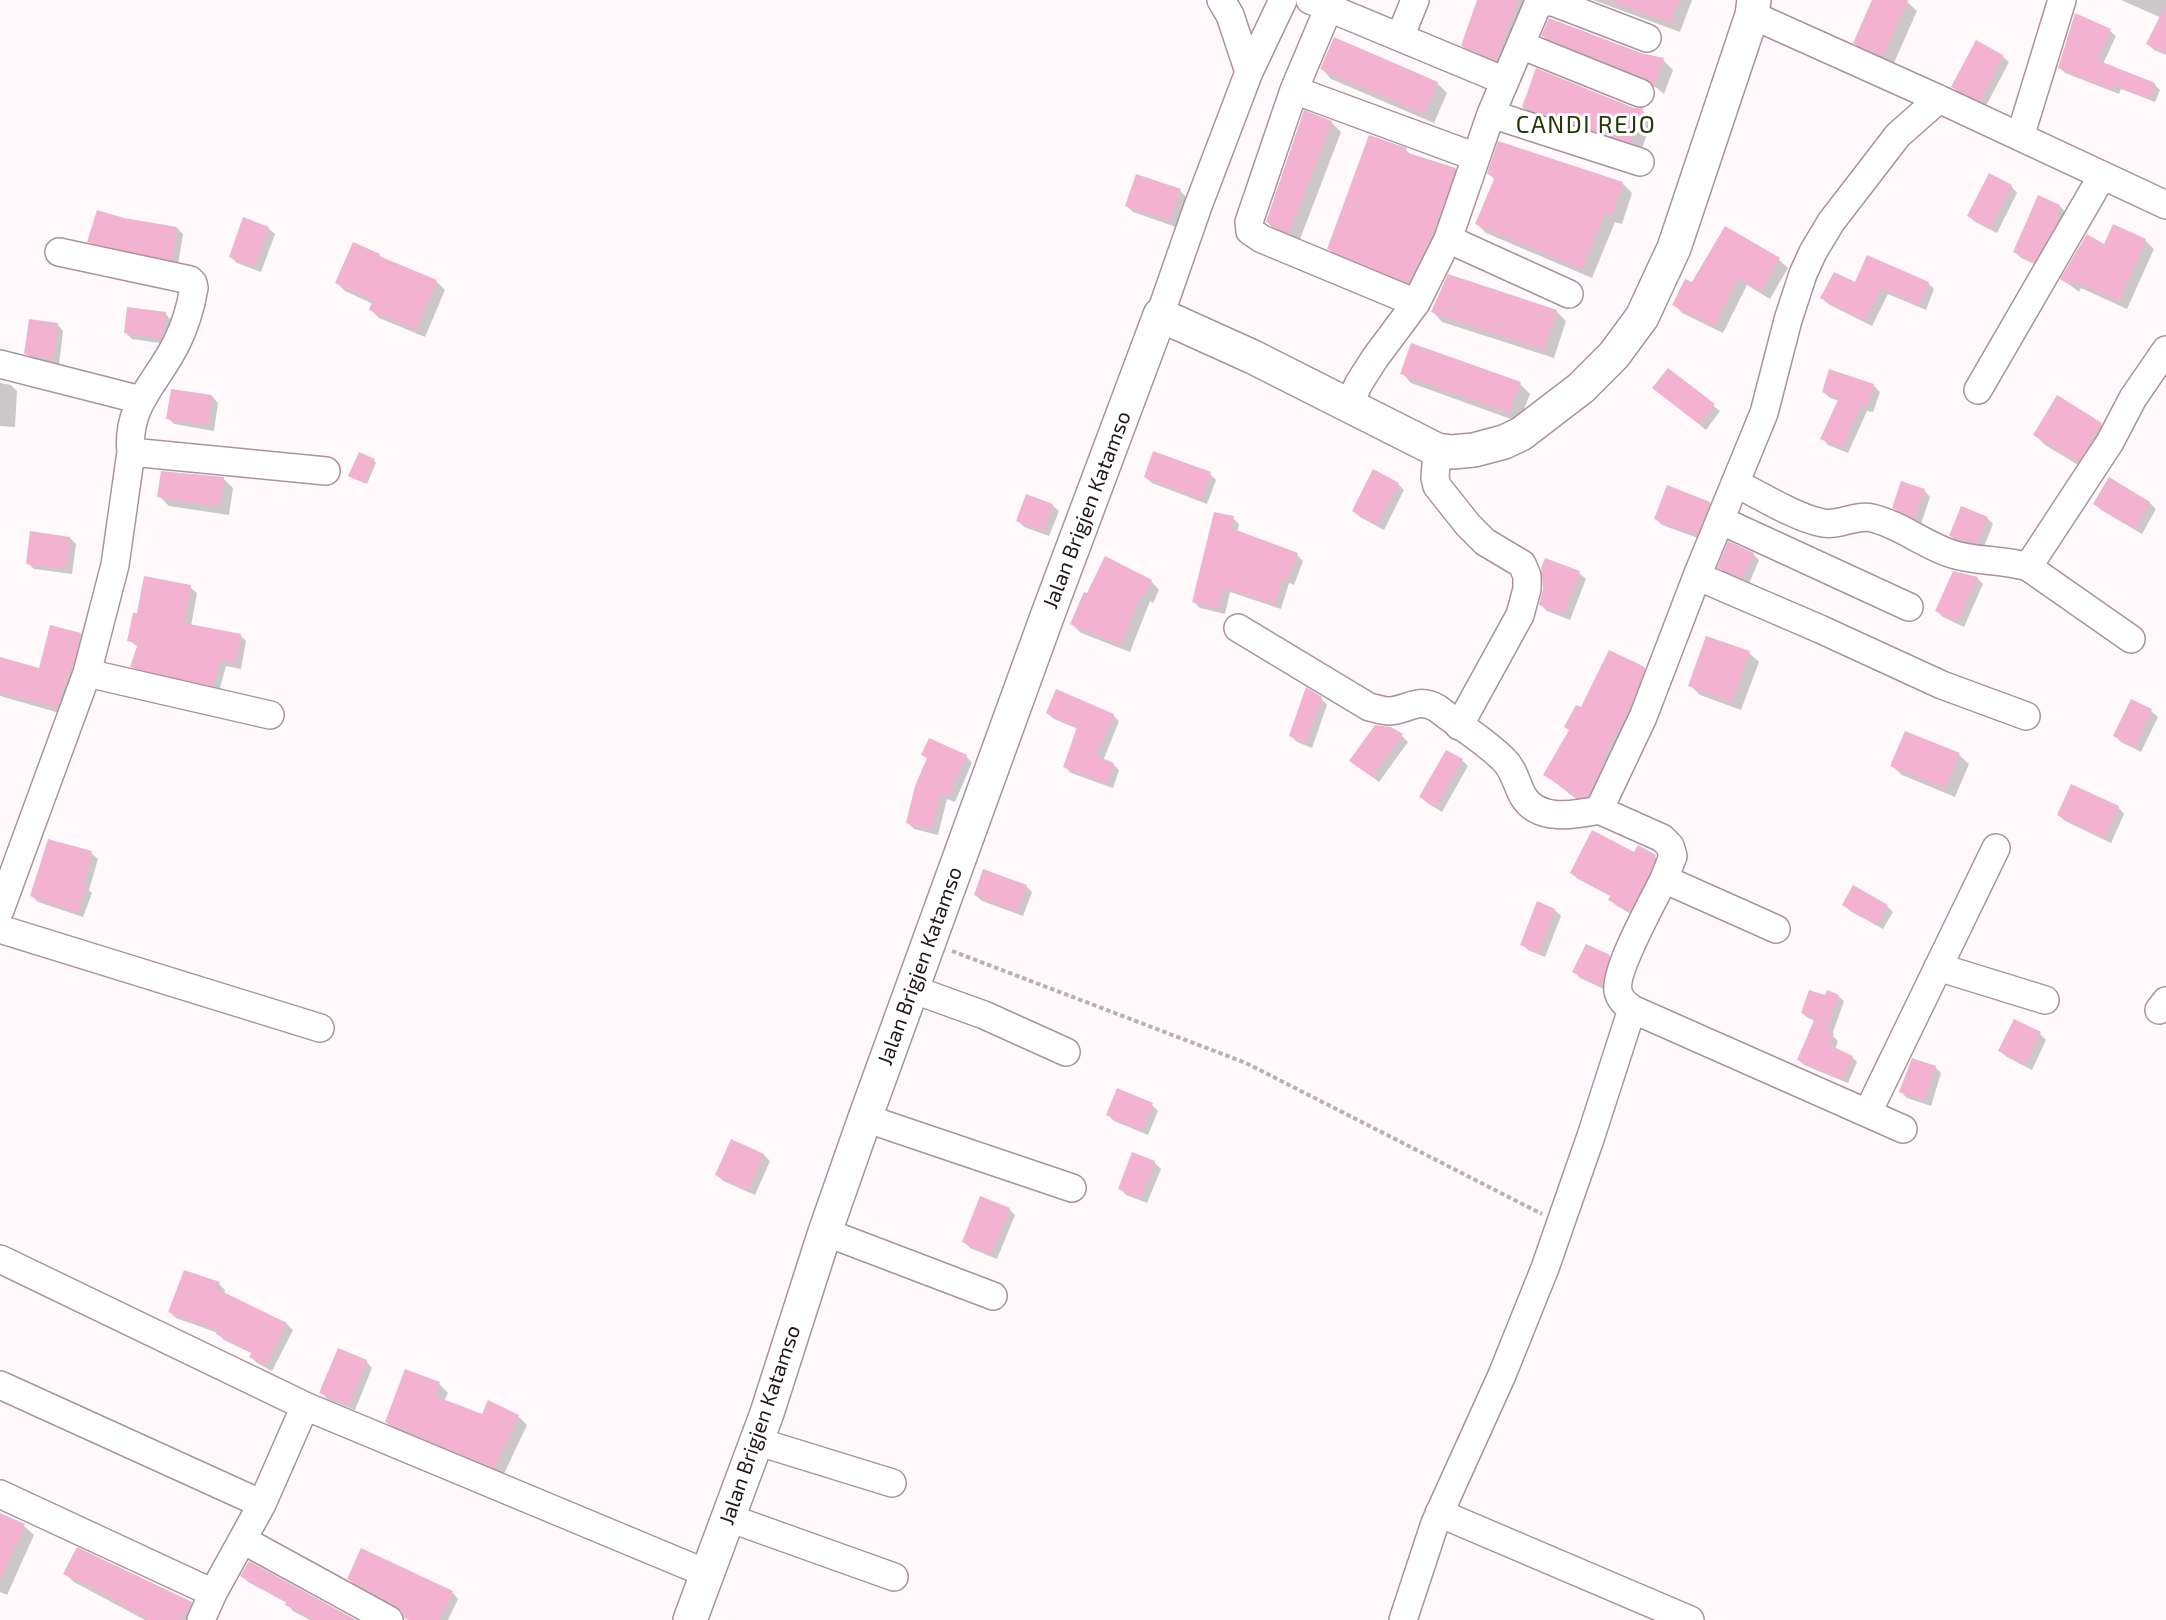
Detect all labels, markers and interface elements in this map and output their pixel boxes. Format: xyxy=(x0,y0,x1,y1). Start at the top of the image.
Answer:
district label: CANDI REJO xyxy=(1516,111,1656,139)
street label: Jalan Brigjen Katamso xyxy=(1038,408,1136,612)
street label: Jalan Brigjen Katamso xyxy=(872,863,968,1069)
street label: Jalan Brigjen Katamso xyxy=(714,1322,806,1528)

